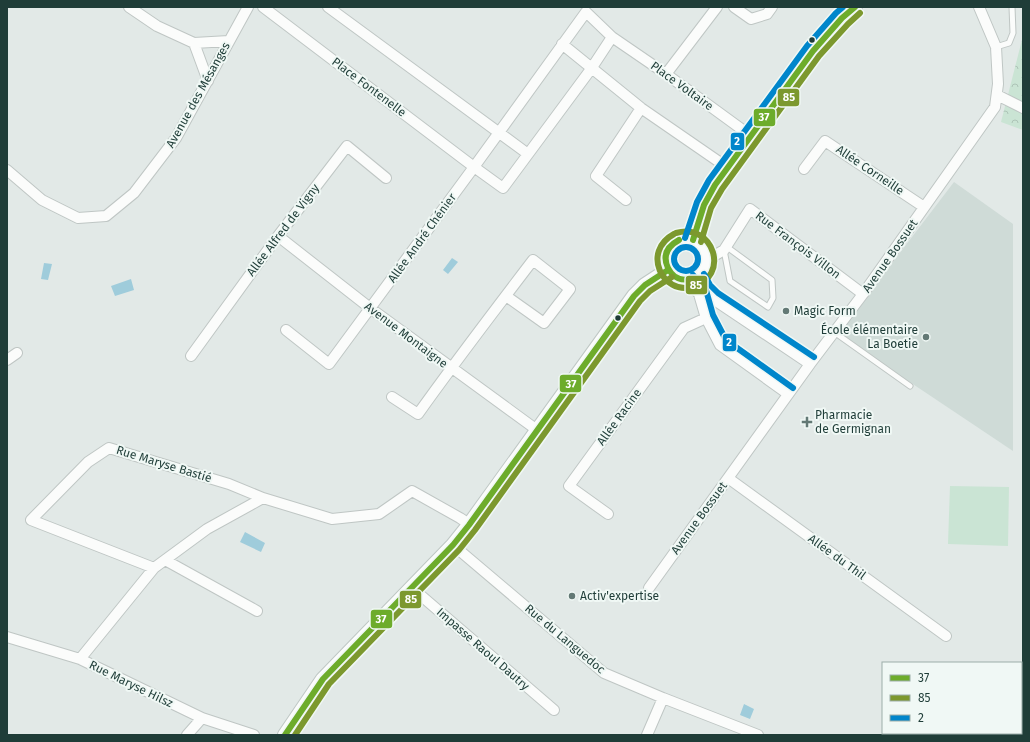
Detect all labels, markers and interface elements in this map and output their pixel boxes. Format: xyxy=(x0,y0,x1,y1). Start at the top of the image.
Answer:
unlabelled marker xyxy=(807,35,817,45)
street label: Avenue des Mésanges xyxy=(163,39,233,150)
street label: Place Fontenelle xyxy=(329,55,409,119)
street label: Place Voltaire xyxy=(648,59,716,113)
line badge: 85 xyxy=(777,88,800,107)
text: 85 xyxy=(783,91,795,104)
line badge: 37 xyxy=(753,108,776,127)
text: 37 xyxy=(758,111,769,124)
line badge: 2 xyxy=(730,132,745,151)
text: 2 xyxy=(734,135,740,148)
street label: Allée Corneille xyxy=(833,142,907,198)
street label: Allée Alfred de Vigny xyxy=(244,181,322,279)
street label: Allée André Chénier xyxy=(385,190,459,285)
street label: Rue François Villon xyxy=(753,208,843,282)
street label: Avenue Bossuet xyxy=(860,216,921,295)
line badge: 85 xyxy=(685,275,708,295)
text: 85 xyxy=(690,279,702,292)
street label: Avenue Montaigne xyxy=(362,299,450,371)
place label: Magic Form xyxy=(794,304,856,318)
marker: Magic Form xyxy=(781,306,791,316)
unlabelled marker xyxy=(613,313,623,323)
place label: École élémentaire La Boetie xyxy=(821,322,918,351)
marker: École élémentaire La Boetie xyxy=(921,332,931,342)
line badge: 2 xyxy=(722,333,737,352)
text: 2 xyxy=(726,336,732,349)
line badge: 37 xyxy=(559,374,582,393)
text: 37 xyxy=(565,378,576,391)
street label: Allée Racine xyxy=(594,386,644,448)
place label: Pharmacie de Germignan xyxy=(815,408,891,436)
marker: Pharmacie de Germignan xyxy=(802,417,812,427)
street label: Rue Maryse Bastié xyxy=(115,443,213,485)
street label: Avenue Bossuet xyxy=(668,478,730,557)
street label: Allée du Thil xyxy=(806,531,869,583)
place label: Activ'expertise xyxy=(580,589,659,603)
line badge: 85 xyxy=(399,590,422,609)
marker: Activ'expertise xyxy=(567,591,577,601)
text: 85 xyxy=(405,593,417,606)
street label: Rue du Languedoc xyxy=(522,601,608,677)
street label: Impasse Raoul Dautry xyxy=(434,605,532,693)
line badge: 37 xyxy=(370,609,393,629)
text: 37 xyxy=(375,613,386,626)
street label: Rue Maryse Hilsz xyxy=(87,658,175,710)
legend xyxy=(882,662,1022,734)
text: 37 xyxy=(918,671,929,685)
text: 85 xyxy=(918,691,931,705)
text: 2 xyxy=(918,711,924,725)

